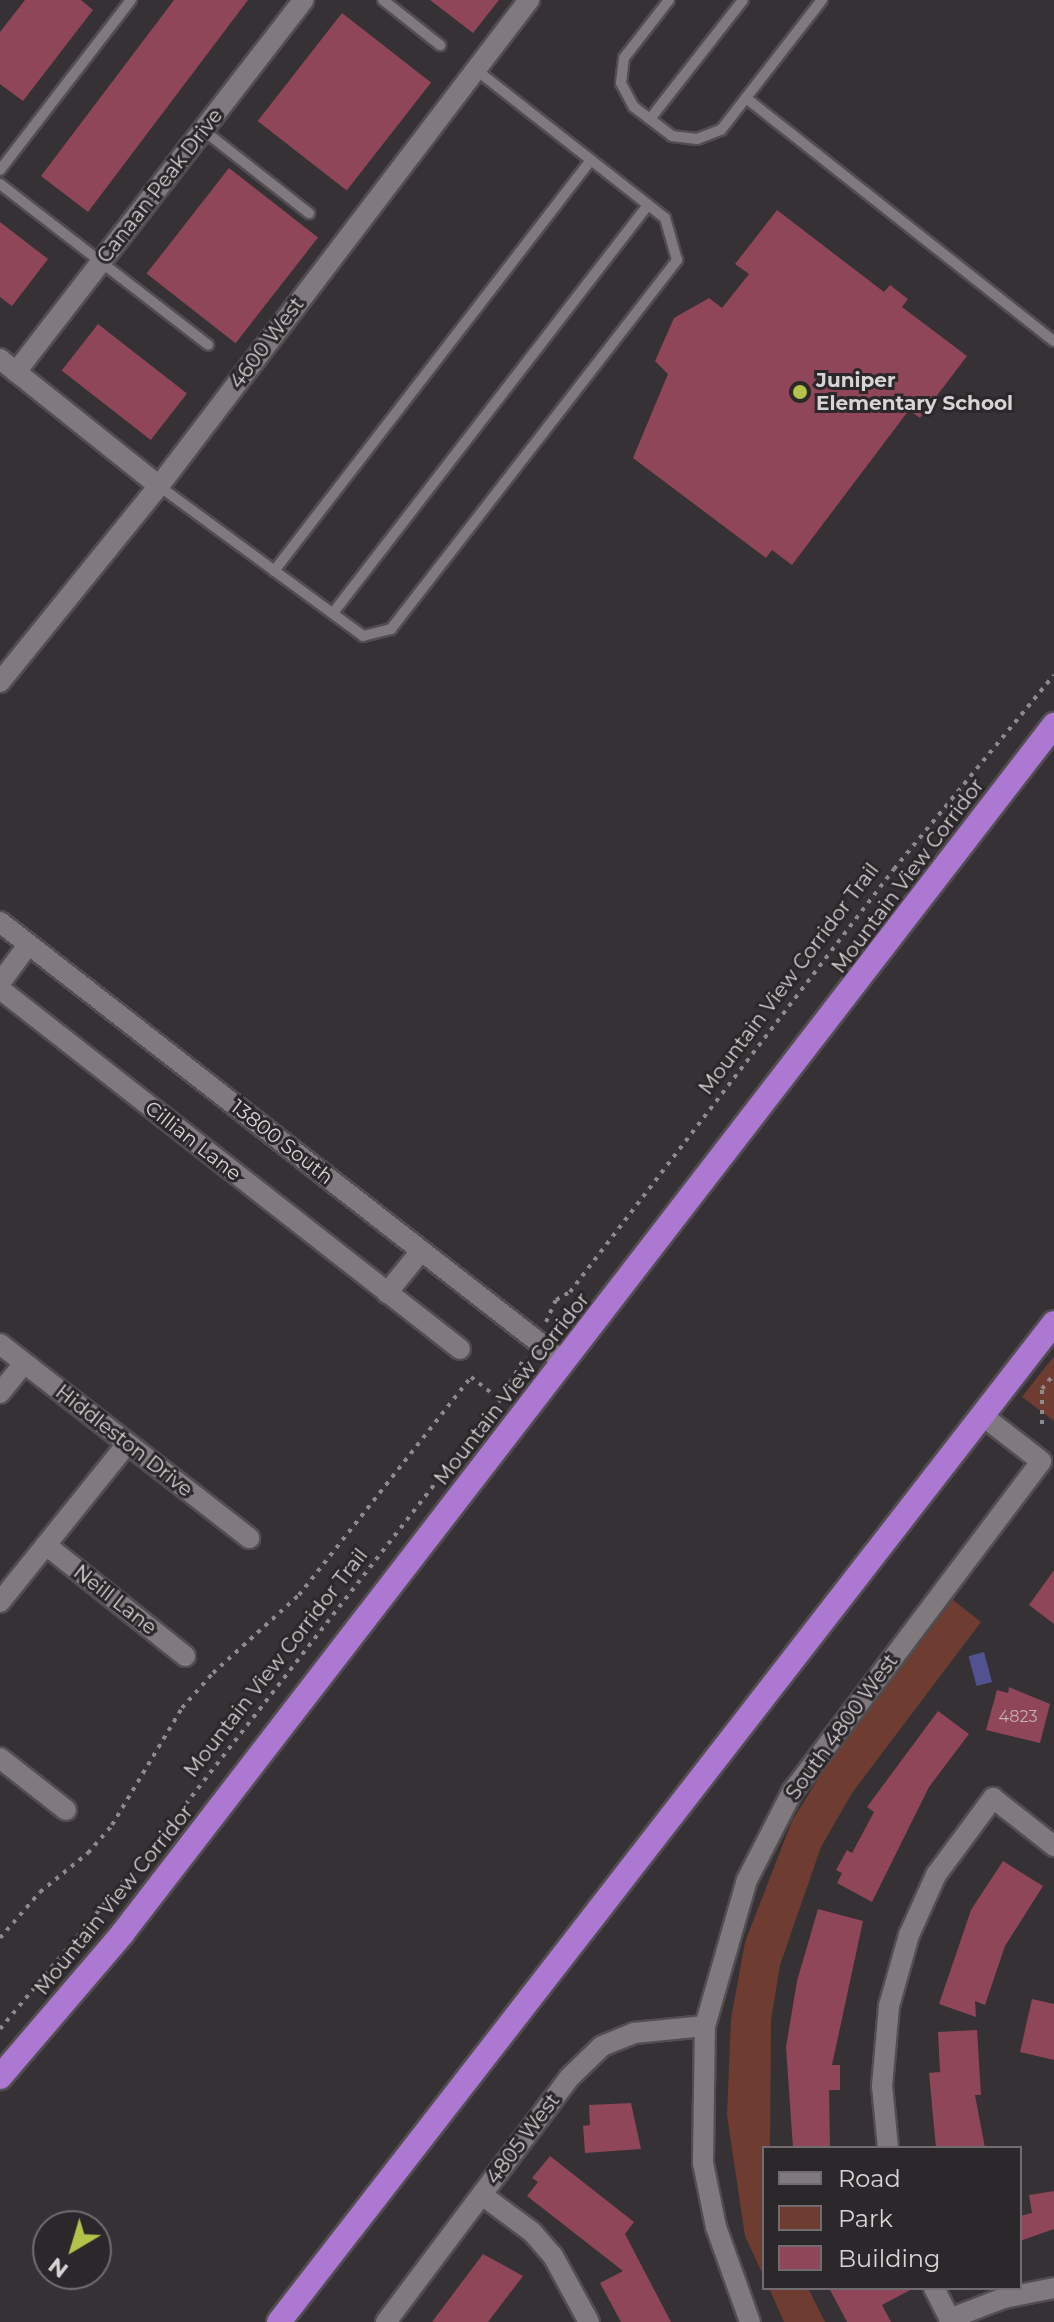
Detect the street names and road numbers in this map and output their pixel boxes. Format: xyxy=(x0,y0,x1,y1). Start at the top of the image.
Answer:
street label: Canaan Peak Drive xyxy=(92,104,228,268)
street label: 4600 West xyxy=(225,293,309,393)
street label: Mountain View Corridor xyxy=(827,774,989,978)
street label: Mountain View Corridor Trail xyxy=(694,859,884,1099)
street label: 13800 South xyxy=(226,1095,338,1189)
street label: Cillian Lane xyxy=(140,1096,246,1186)
street label: Mountain View Corridor xyxy=(429,1288,595,1490)
street label: Hiddleston Drive xyxy=(51,1380,197,1502)
street label: Mountain View Corridor Trail xyxy=(179,1544,373,1782)
street label: Neill Lane xyxy=(69,1560,161,1640)
street label: South 4800 West xyxy=(781,1650,903,1804)
street label: Mountain View Corridor xyxy=(30,1800,198,2000)
street label: 4805 West xyxy=(481,2089,565,2189)

